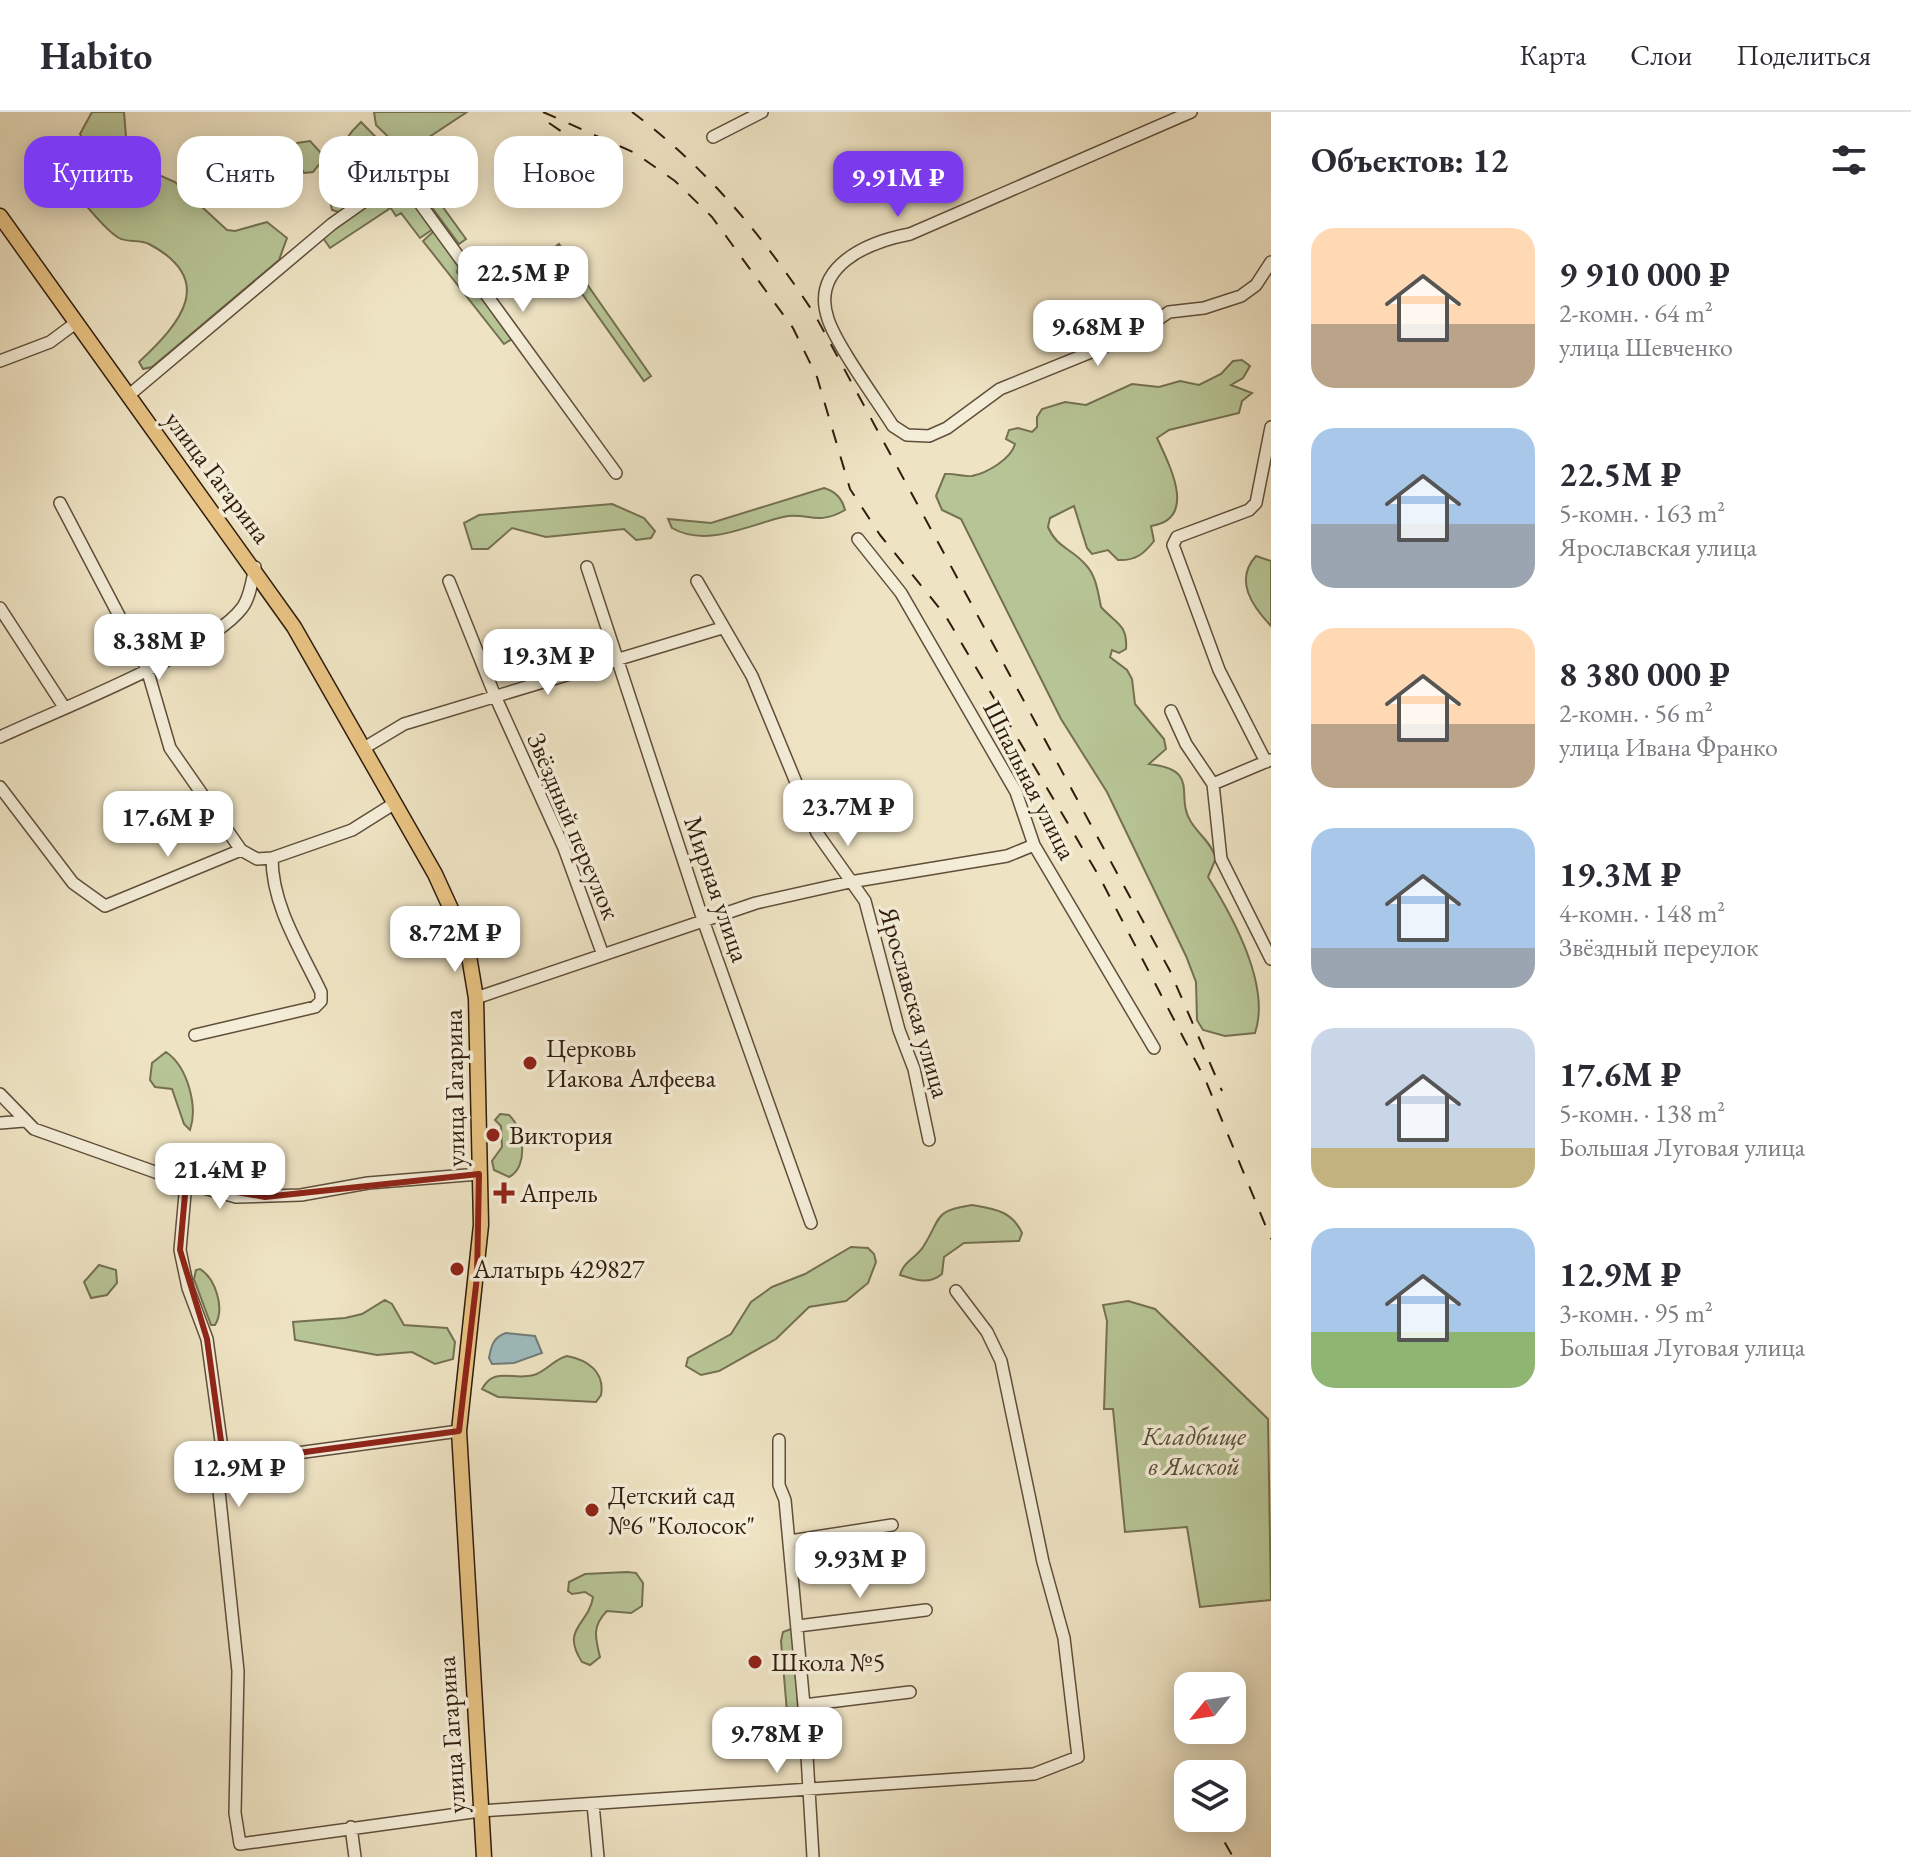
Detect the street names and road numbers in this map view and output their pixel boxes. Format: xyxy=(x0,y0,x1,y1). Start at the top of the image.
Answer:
street label: улица Гагарина xyxy=(157,404,279,551)
street label: Шпальная улица xyxy=(975,695,1085,866)
street label: Звёздный переулок xyxy=(519,728,629,925)
street label: Мирная улица xyxy=(676,812,758,967)
street label: Ярославская улица xyxy=(871,901,959,1102)
street label: улица Гагарина xyxy=(436,1008,472,1167)
street label: улица Гагарина xyxy=(429,1655,473,1815)

